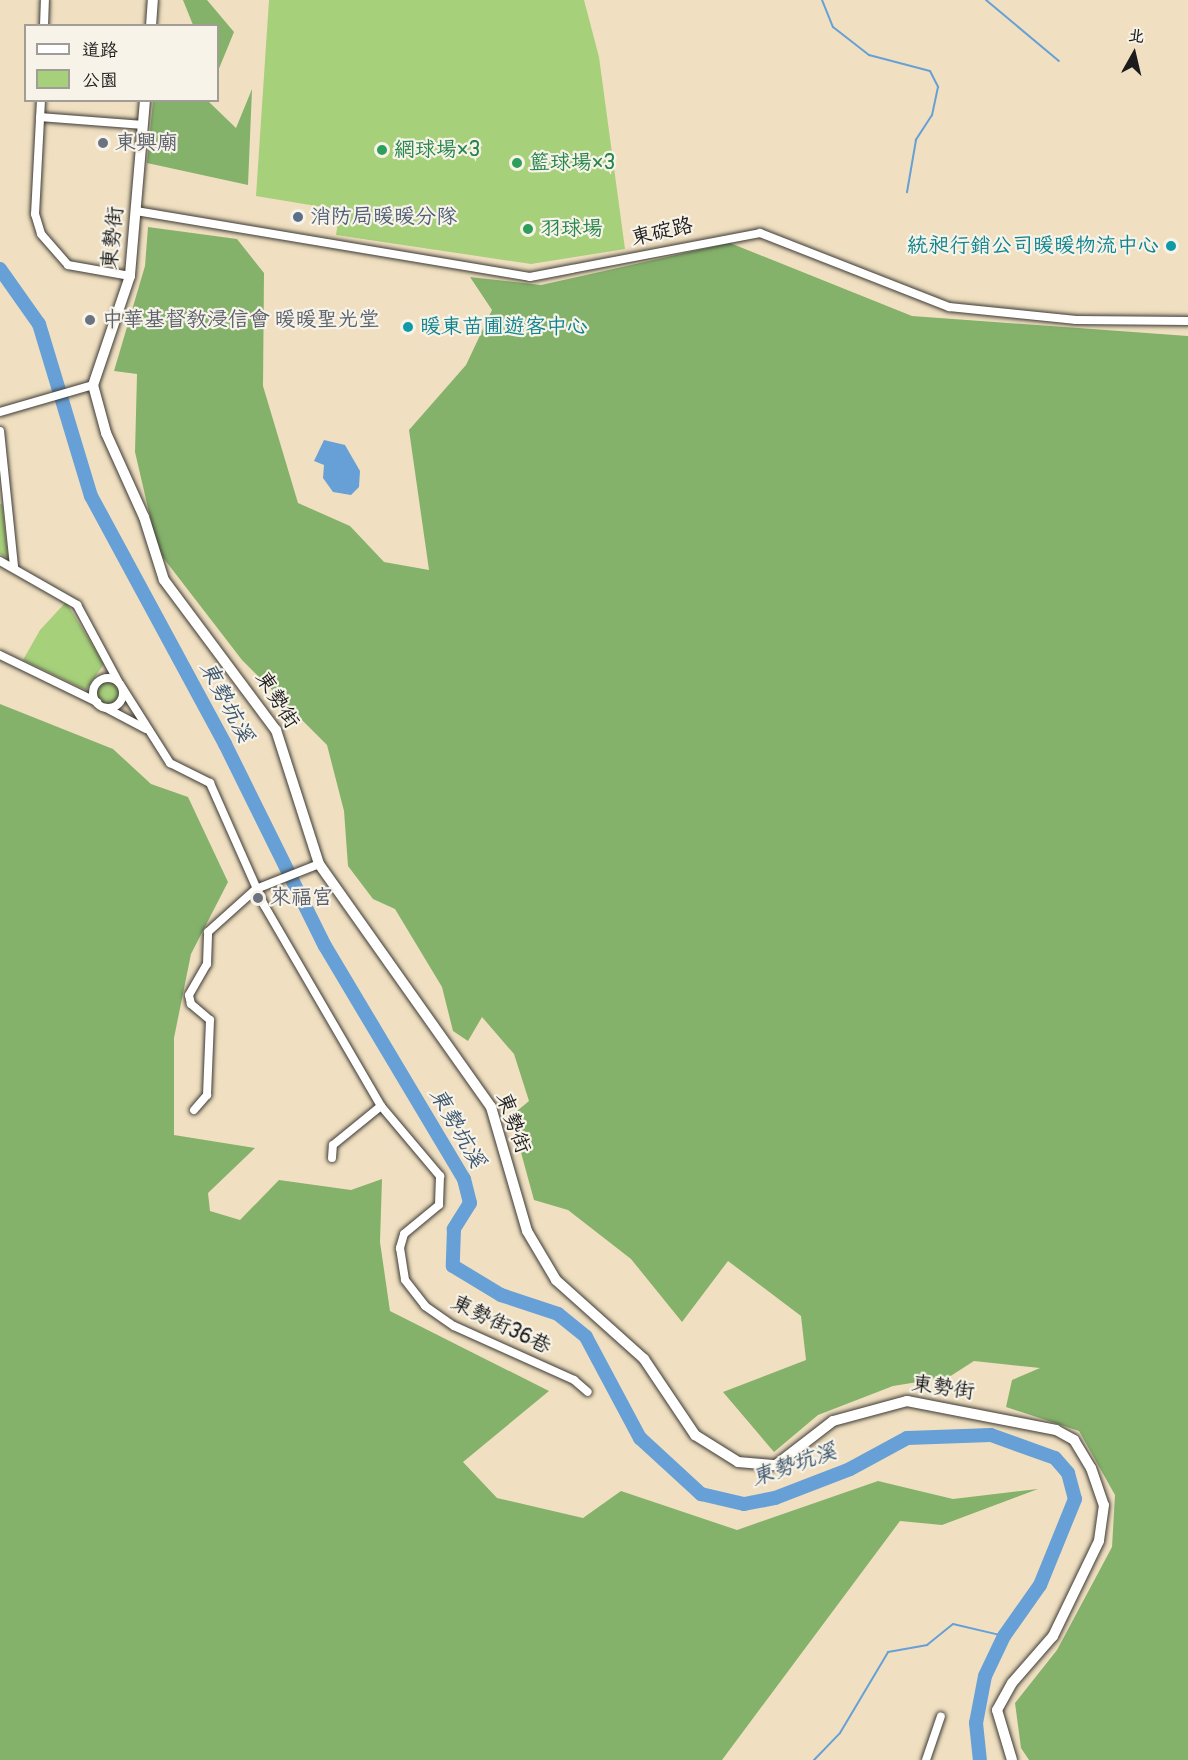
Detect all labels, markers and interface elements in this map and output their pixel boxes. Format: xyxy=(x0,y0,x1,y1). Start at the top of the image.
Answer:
legend xyxy=(24,24,219,102)
north arrow xyxy=(1104,24,1164,84)
text: 北 xyxy=(1127,25,1146,47)
text: 道路 xyxy=(82,39,118,62)
text: 公園 xyxy=(82,69,118,92)
place label: 東興廟 xyxy=(115,130,178,156)
marker: 東興廟 xyxy=(96,136,110,150)
place label: 網球場×3 xyxy=(394,137,480,163)
marker: 網球場×3 xyxy=(375,143,389,157)
place label: 籃球場×3 xyxy=(529,150,615,176)
marker: 籃球場×3 xyxy=(510,156,524,170)
place label: 消防局暖暖分隊 xyxy=(310,204,457,230)
street label: 東勢街 xyxy=(97,205,129,271)
marker: 消防局暖暖分隊 xyxy=(291,210,305,224)
street label: 東碇路 xyxy=(628,213,696,251)
place label: 羽球場 xyxy=(540,216,603,242)
marker: 羽球場 xyxy=(521,222,535,236)
place label: 統昶行銷公司暖暖物流中心 xyxy=(907,233,1159,259)
marker: 統昶行銷公司暖暖物流中心 xyxy=(1164,239,1178,253)
place label: 中華基督教浸信會 暖暖聖光堂 xyxy=(102,307,380,333)
marker: 中華基督教浸信會 暖暖聖光堂 xyxy=(83,313,97,327)
place label: 暖東苗圃遊客中心 xyxy=(420,314,588,340)
marker: 暖東苗圃遊客中心 xyxy=(401,320,415,334)
water label: 東勢坑溪 xyxy=(194,657,258,747)
street label: 東勢街 xyxy=(250,667,304,733)
place label: 來福宮 xyxy=(270,885,333,911)
marker: 來福宮 xyxy=(251,891,265,905)
water label: 東勢坑溪 xyxy=(424,1083,490,1173)
street label: 東勢街 xyxy=(490,1089,536,1157)
street label: 東勢街36巷 xyxy=(447,1290,555,1360)
street label: 東勢街 xyxy=(910,1371,976,1405)
water label: 東勢坑溪 xyxy=(748,1438,840,1492)

